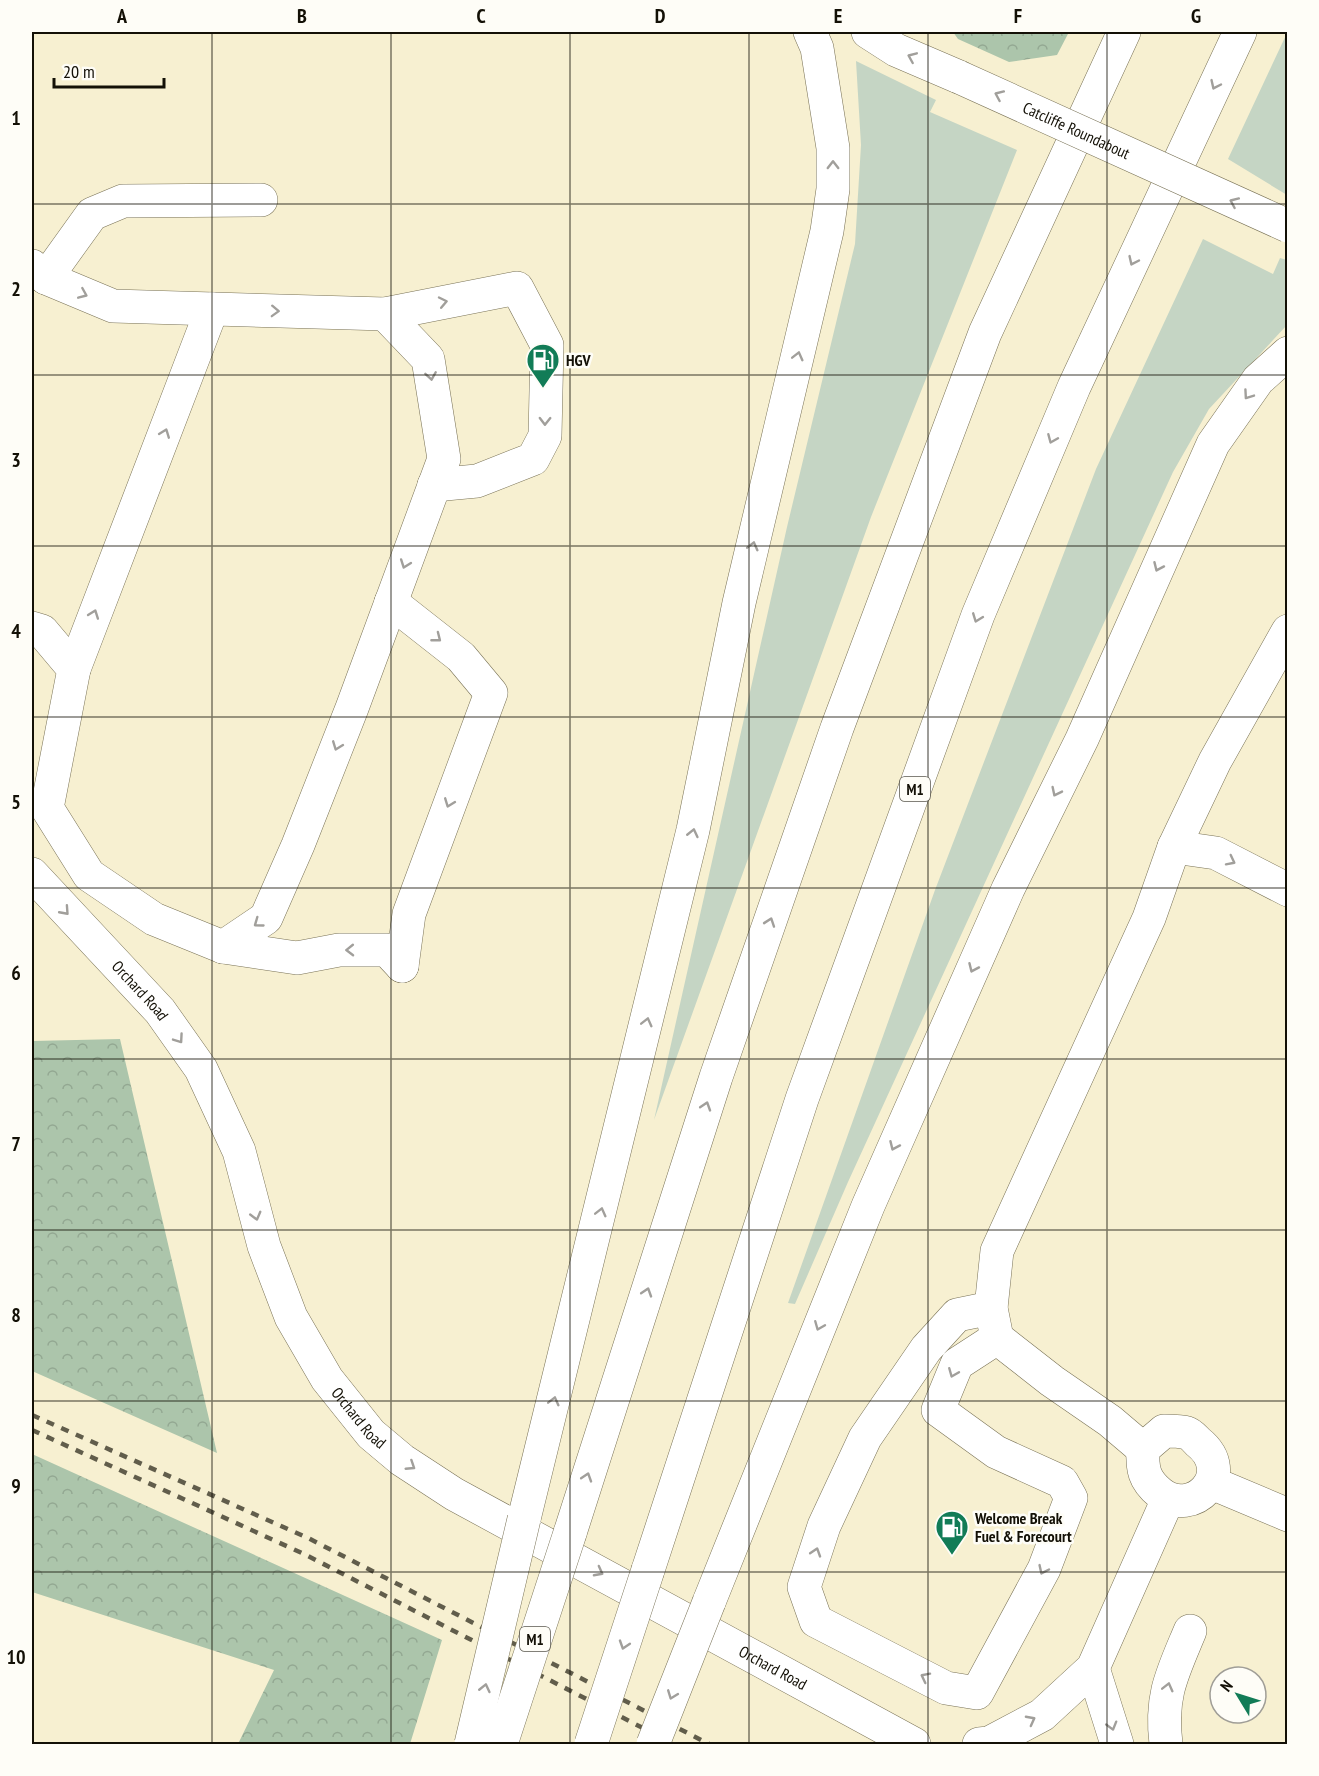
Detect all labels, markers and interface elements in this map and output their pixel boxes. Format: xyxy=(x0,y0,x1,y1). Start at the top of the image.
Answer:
text: A xyxy=(116,3,128,29)
text: B xyxy=(297,3,307,29)
text: C xyxy=(476,3,486,29)
text: D xyxy=(655,3,666,29)
text: E xyxy=(834,3,842,29)
text: F xyxy=(1014,3,1022,29)
text: G xyxy=(1191,3,1201,29)
scale bar xyxy=(54,51,164,89)
one-way arrow xyxy=(908,52,919,64)
text: 20 m xyxy=(63,60,95,83)
one-way arrow xyxy=(1211,78,1223,89)
one-way arrow xyxy=(995,90,1006,102)
street label: Catcliffe Roundabout xyxy=(1020,97,1134,163)
text: 1 xyxy=(11,105,21,131)
one-way arrow xyxy=(827,160,839,169)
one-way arrow xyxy=(1230,197,1241,209)
one-way arrow xyxy=(1128,255,1140,266)
text: 2 xyxy=(11,276,21,302)
one-way arrow xyxy=(76,286,87,298)
one-way arrow xyxy=(437,296,447,309)
one-way arrow xyxy=(271,304,280,317)
fuel station icon: HGV xyxy=(525,342,561,389)
place label: HGV xyxy=(566,350,592,370)
one-way arrow xyxy=(791,351,804,361)
one-way arrow xyxy=(424,372,436,381)
one-way arrow xyxy=(1244,389,1255,400)
one-way arrow xyxy=(539,417,551,426)
one-way arrow xyxy=(158,428,170,439)
one-way arrow xyxy=(1047,432,1059,443)
text: 3 xyxy=(11,447,21,473)
one-way arrow xyxy=(745,541,758,551)
one-way arrow xyxy=(400,557,412,568)
one-way arrow xyxy=(1153,561,1165,572)
one-way arrow xyxy=(87,610,100,620)
one-way arrow xyxy=(971,613,984,623)
text: 4 xyxy=(11,618,21,644)
one-way arrow xyxy=(430,631,441,642)
one-way arrow xyxy=(332,740,344,751)
road number: M1 xyxy=(900,777,930,801)
one-way arrow xyxy=(1052,785,1063,796)
text: 5 xyxy=(11,789,21,815)
one-way arrow xyxy=(444,797,457,808)
one-way arrow xyxy=(685,828,698,838)
one-way arrow xyxy=(1224,854,1235,865)
one-way arrow xyxy=(58,904,69,915)
one-way arrow xyxy=(254,916,265,927)
one-way arrow xyxy=(762,917,775,928)
one-way arrow xyxy=(346,944,355,956)
street label: Orchard Road xyxy=(108,956,173,1024)
text: 6 xyxy=(11,960,21,986)
one-way arrow xyxy=(968,962,980,973)
one-way arrow xyxy=(639,1017,652,1027)
one-way arrow xyxy=(172,1032,183,1043)
one-way arrow xyxy=(699,1101,711,1112)
text: 7 xyxy=(11,1131,21,1157)
one-way arrow xyxy=(889,1140,901,1151)
one-way arrow xyxy=(594,1207,607,1217)
one-way arrow xyxy=(249,1211,262,1221)
one-way arrow xyxy=(640,1287,652,1298)
text: 8 xyxy=(11,1302,21,1328)
one-way arrow xyxy=(814,1320,826,1331)
one-way arrow xyxy=(947,1368,960,1378)
street label: Orchard Road xyxy=(327,1383,390,1453)
one-way arrow xyxy=(547,1396,560,1406)
one-way arrow xyxy=(404,1459,415,1470)
one-way arrow xyxy=(580,1472,593,1483)
text: 9 xyxy=(11,1473,21,1499)
place label: Welcome Break Fuel & Forecourt xyxy=(974,1508,1072,1546)
fuel station icon: Welcome Break Fuel & Forecourt xyxy=(934,1509,970,1556)
one-way arrow xyxy=(808,1547,821,1558)
one-way arrow xyxy=(1038,1563,1050,1574)
one-way arrow xyxy=(593,1565,603,1576)
road number: M1 xyxy=(520,1627,550,1651)
one-way arrow xyxy=(618,1639,631,1650)
street label: Orchard Road xyxy=(736,1641,811,1694)
text: 10 xyxy=(6,1644,26,1670)
north arrow xyxy=(1208,1665,1268,1725)
one-way arrow xyxy=(920,1673,931,1684)
text: N xyxy=(1216,1676,1237,1695)
one-way arrow xyxy=(1161,1682,1174,1692)
one-way arrow xyxy=(477,1683,490,1693)
one-way arrow xyxy=(667,1689,679,1700)
one-way arrow xyxy=(1025,1716,1036,1728)
one-way arrow xyxy=(1105,1720,1117,1731)

